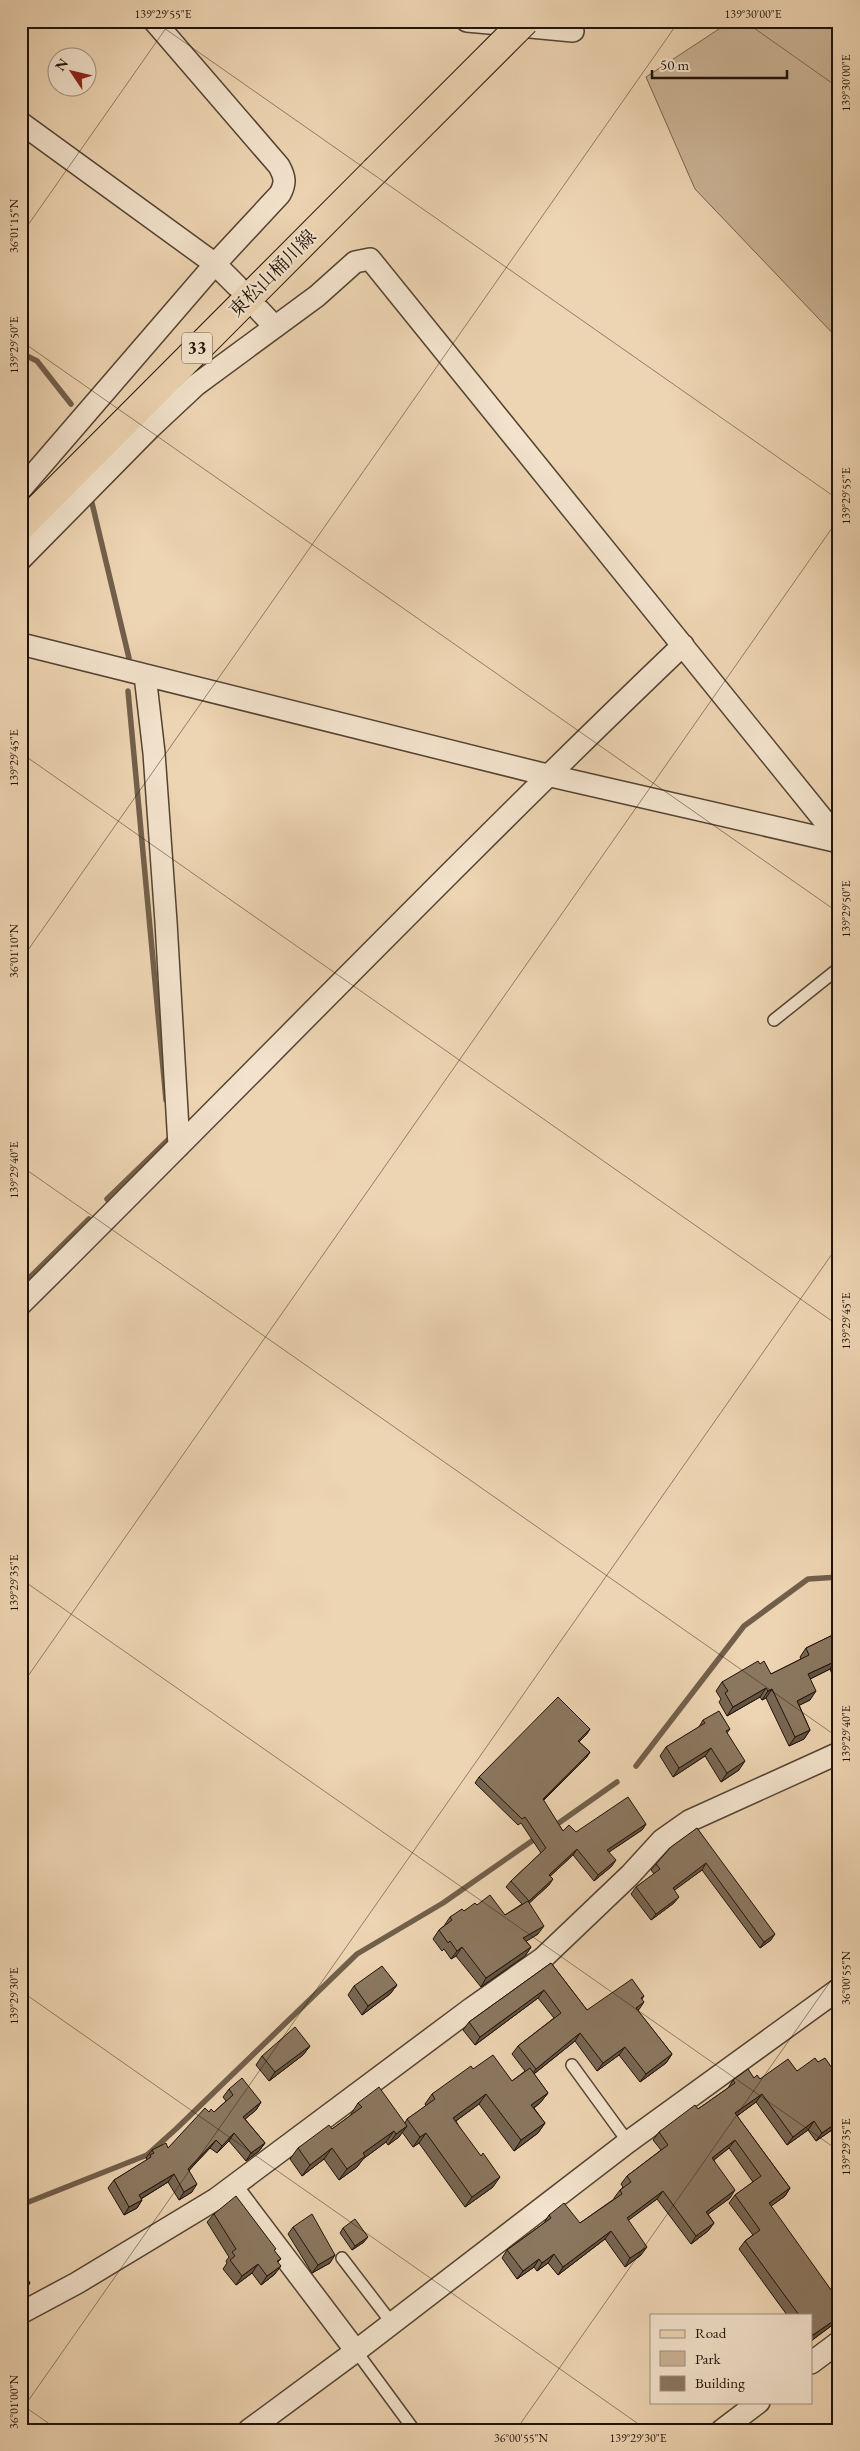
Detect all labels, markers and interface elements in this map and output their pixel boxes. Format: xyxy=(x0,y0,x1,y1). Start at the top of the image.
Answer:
text: 139°29'55"E xyxy=(135,6,192,22)
text: 139°30'00"E xyxy=(725,6,782,22)
north arrow xyxy=(48,48,98,98)
scale bar xyxy=(652,48,788,80)
text: N xyxy=(51,54,72,74)
text: 139°30'00"E xyxy=(838,54,854,111)
text: 50 m xyxy=(660,55,689,74)
text: 36°01'15"N xyxy=(6,199,22,253)
street label: 東松山桶川線 xyxy=(223,224,322,323)
text: 139°29'50"E xyxy=(6,316,22,373)
road number: 33 xyxy=(182,332,212,363)
text: 139°29'55"E xyxy=(838,467,854,524)
text: 139°29'45"E xyxy=(6,729,22,786)
text: 139°29'50"E xyxy=(838,880,854,937)
text: 36°01'10"N xyxy=(6,924,22,978)
text: 139°29'40"E xyxy=(6,1141,22,1198)
text: 139°29'45"E xyxy=(838,1292,854,1349)
text: 139°29'35"E xyxy=(6,1554,22,1611)
text: 139°29'40"E xyxy=(838,1705,854,1762)
text: 36°00'55"N xyxy=(838,1951,854,2005)
text: 139°29'30"E xyxy=(6,1967,22,2024)
text: 139°29'35"E xyxy=(838,2118,854,2175)
legend xyxy=(650,2314,812,2404)
text: Road xyxy=(695,2323,727,2342)
text: Park xyxy=(695,2349,722,2368)
text: Building xyxy=(695,2373,745,2392)
text: 36°01'00"N xyxy=(6,2375,22,2429)
text: 36°00'55"N xyxy=(494,2430,548,2446)
text: 139°29'30"E xyxy=(610,2430,667,2446)

